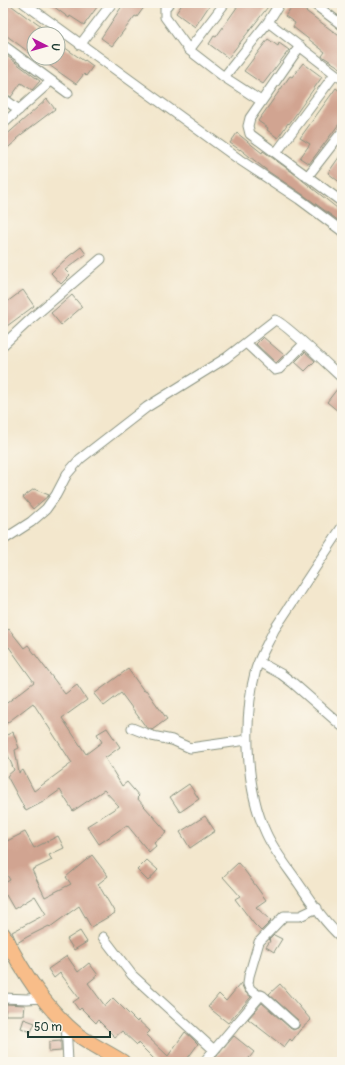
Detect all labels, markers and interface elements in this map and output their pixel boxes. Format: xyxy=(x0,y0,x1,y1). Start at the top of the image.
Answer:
north arrow xyxy=(26,26,66,66)
text: U xyxy=(49,43,62,51)
scale bar xyxy=(28,1013,110,1039)
text: 50 m xyxy=(34,1020,62,1035)

